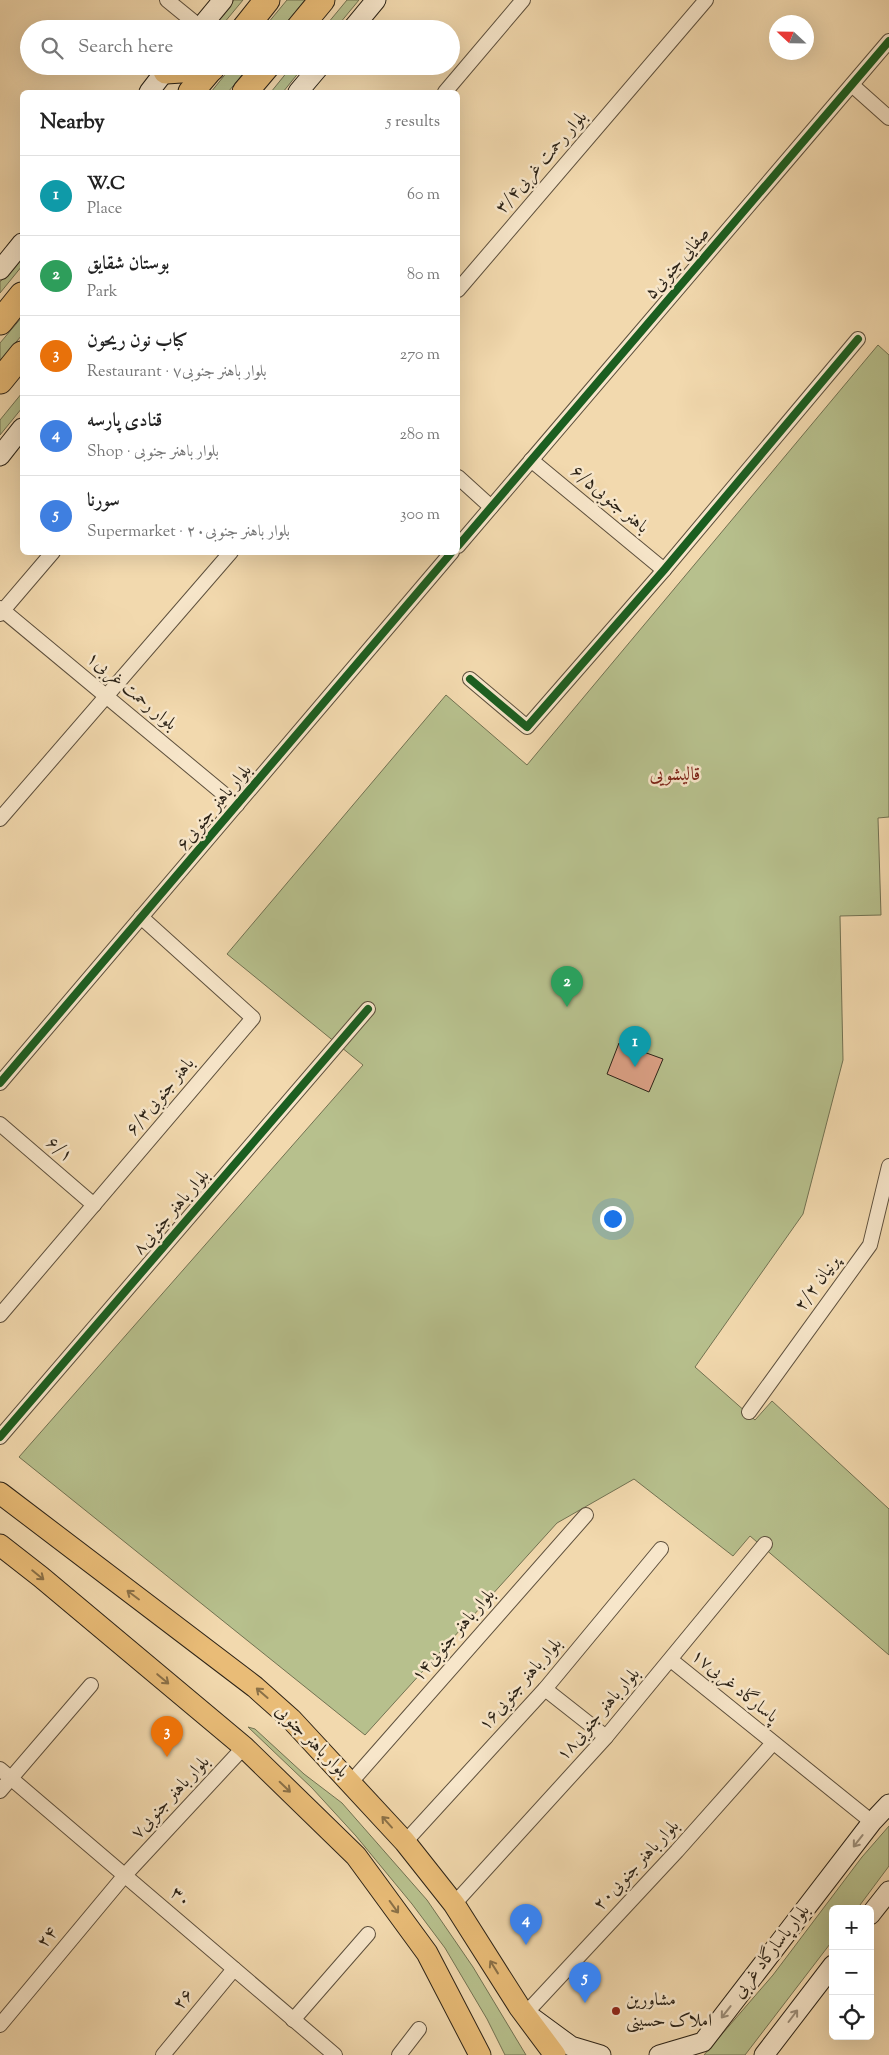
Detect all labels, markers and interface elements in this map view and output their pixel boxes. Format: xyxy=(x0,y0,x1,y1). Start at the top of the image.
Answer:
north arrow xyxy=(769,15,814,60)
search box xyxy=(20,20,460,75)
icon: search xyxy=(38,34,66,62)
text: Search here xyxy=(78,34,173,61)
street label: بلوار رحمت غربی۳/۴ xyxy=(490,106,594,220)
text: Nearby xyxy=(40,108,105,138)
text: 5 results xyxy=(386,111,440,134)
text: W.C xyxy=(87,171,125,198)
text: 1 xyxy=(53,184,59,207)
text: 60 m xyxy=(407,184,440,207)
text: Place xyxy=(87,198,122,221)
street label: صفایی جنوبی۵ xyxy=(639,222,717,306)
text: بوستان شقایق xyxy=(87,251,169,278)
text: 2 xyxy=(52,264,60,287)
text: 80 m xyxy=(407,264,440,287)
text: Park xyxy=(87,281,118,304)
text: کباب نون ریحون xyxy=(87,328,188,355)
text: 3 xyxy=(53,344,59,367)
text: 270 m xyxy=(400,344,440,367)
text: Restaurant · بلوار باهنر جنوبی۷ xyxy=(87,361,267,384)
text: قنادی پارسه xyxy=(87,408,162,435)
text: 4 xyxy=(52,424,60,447)
text: 280 m xyxy=(399,424,440,447)
text: Shop · بلوار باهنر جنوبی xyxy=(87,441,219,464)
street label: باهنر جنوبی۶/۵ xyxy=(564,459,654,541)
text: سورنا xyxy=(87,488,120,515)
text: 5 xyxy=(53,504,59,527)
text: 300 m xyxy=(400,504,440,527)
text: Supermarket · بلوار باهنر جنوبی۲۰ xyxy=(87,521,290,544)
street label: بلوار رحمت غربی۱ xyxy=(80,646,182,738)
street label: بلوار باهنر جنوبی۶ xyxy=(171,759,259,857)
district label: قالیشویی xyxy=(650,762,700,789)
pin: 2 xyxy=(551,966,583,1007)
pin: 1 xyxy=(619,1026,651,1067)
street label: ۶/۳باهنر جنوبی xyxy=(120,1052,202,1142)
street label: ۶/۱ xyxy=(40,1131,78,1169)
street label: ۸بلوار باهنر جنوبی xyxy=(128,1165,216,1261)
your location xyxy=(600,1206,626,1232)
street label: پرنیان ۲/۲ xyxy=(789,1249,848,1317)
one-way arrow xyxy=(32,1570,45,1581)
street label: بلوار باهنر جنوبی۱۴ xyxy=(406,1584,502,1688)
one-way arrow xyxy=(127,1589,140,1600)
street label: بلوار باهنر جنوبی۱۶ xyxy=(473,1633,569,1737)
street label: ۱۷پاسارگاد غربی xyxy=(685,1644,784,1731)
street label: ۱۸بلوار باهنر جنوبی xyxy=(551,1663,647,1767)
one-way arrow xyxy=(156,1674,169,1685)
one-way arrow xyxy=(256,1688,269,1699)
street label: بلوار باهنر جنوبی xyxy=(268,1699,354,1785)
pin: 3 xyxy=(151,1716,183,1757)
street label: بلوار باهنر جنوبی۷ xyxy=(125,1750,217,1846)
one-way arrow xyxy=(279,1781,291,1793)
street label: بلوار باهنر جنوبی۲۰ xyxy=(588,1815,686,1917)
one-way arrow xyxy=(382,1816,393,1829)
one-way arrow xyxy=(852,1834,863,1847)
street label: ۳۰ xyxy=(164,1881,196,1915)
one-way arrow xyxy=(389,1900,399,1914)
street label: بلوار پاسارگاد غربی xyxy=(727,1900,817,2004)
pin: 4 xyxy=(510,1904,542,1945)
map controls xyxy=(829,1905,874,2040)
button: + xyxy=(829,1905,874,1950)
street label: ۲۴ xyxy=(31,1922,65,1954)
button: − xyxy=(829,1950,874,1995)
one-way arrow xyxy=(489,1961,499,1975)
pin: 5 xyxy=(569,1962,601,2003)
street label: ۲۶ xyxy=(167,1984,201,2016)
place label: مشاورین املاک حسینی xyxy=(626,1988,712,2035)
button: locate xyxy=(829,1995,874,2040)
marker: مشاورین املاک حسینی xyxy=(610,2005,622,2017)
one-way arrow xyxy=(721,2005,732,2018)
one-way arrow xyxy=(788,2010,799,2023)

